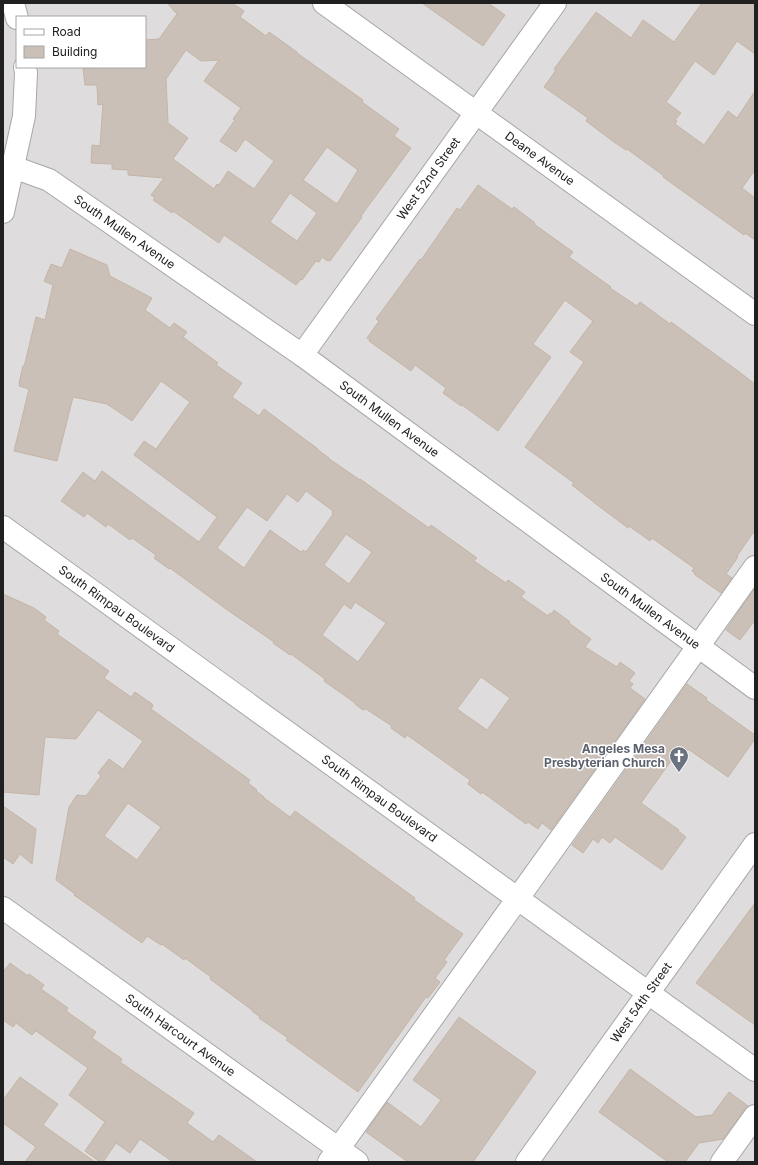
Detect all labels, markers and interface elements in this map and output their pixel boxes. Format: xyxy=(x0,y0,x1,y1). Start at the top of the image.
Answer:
legend xyxy=(16,16,146,68)
text: Road xyxy=(52,24,81,39)
text: Building xyxy=(52,44,97,59)
street label: Deane Avenue xyxy=(502,128,578,188)
street label: West 52nd Street xyxy=(393,134,463,223)
street label: South Mullen Avenue xyxy=(71,192,178,272)
street label: South Mullen Avenue xyxy=(337,377,442,460)
street label: South Rimpau Boulevard xyxy=(56,562,178,655)
street label: South Mullen Avenue xyxy=(598,569,703,652)
place label: Angeles Mesa Presbyterian Church xyxy=(544,741,665,770)
church icon: Angeles Mesa Presbyterian Church xyxy=(668,745,690,773)
street label: South Rimpau Boulevard xyxy=(319,751,440,845)
street label: West 54th Street xyxy=(607,959,675,1046)
street label: South Harcourt Avenue xyxy=(122,990,238,1079)

